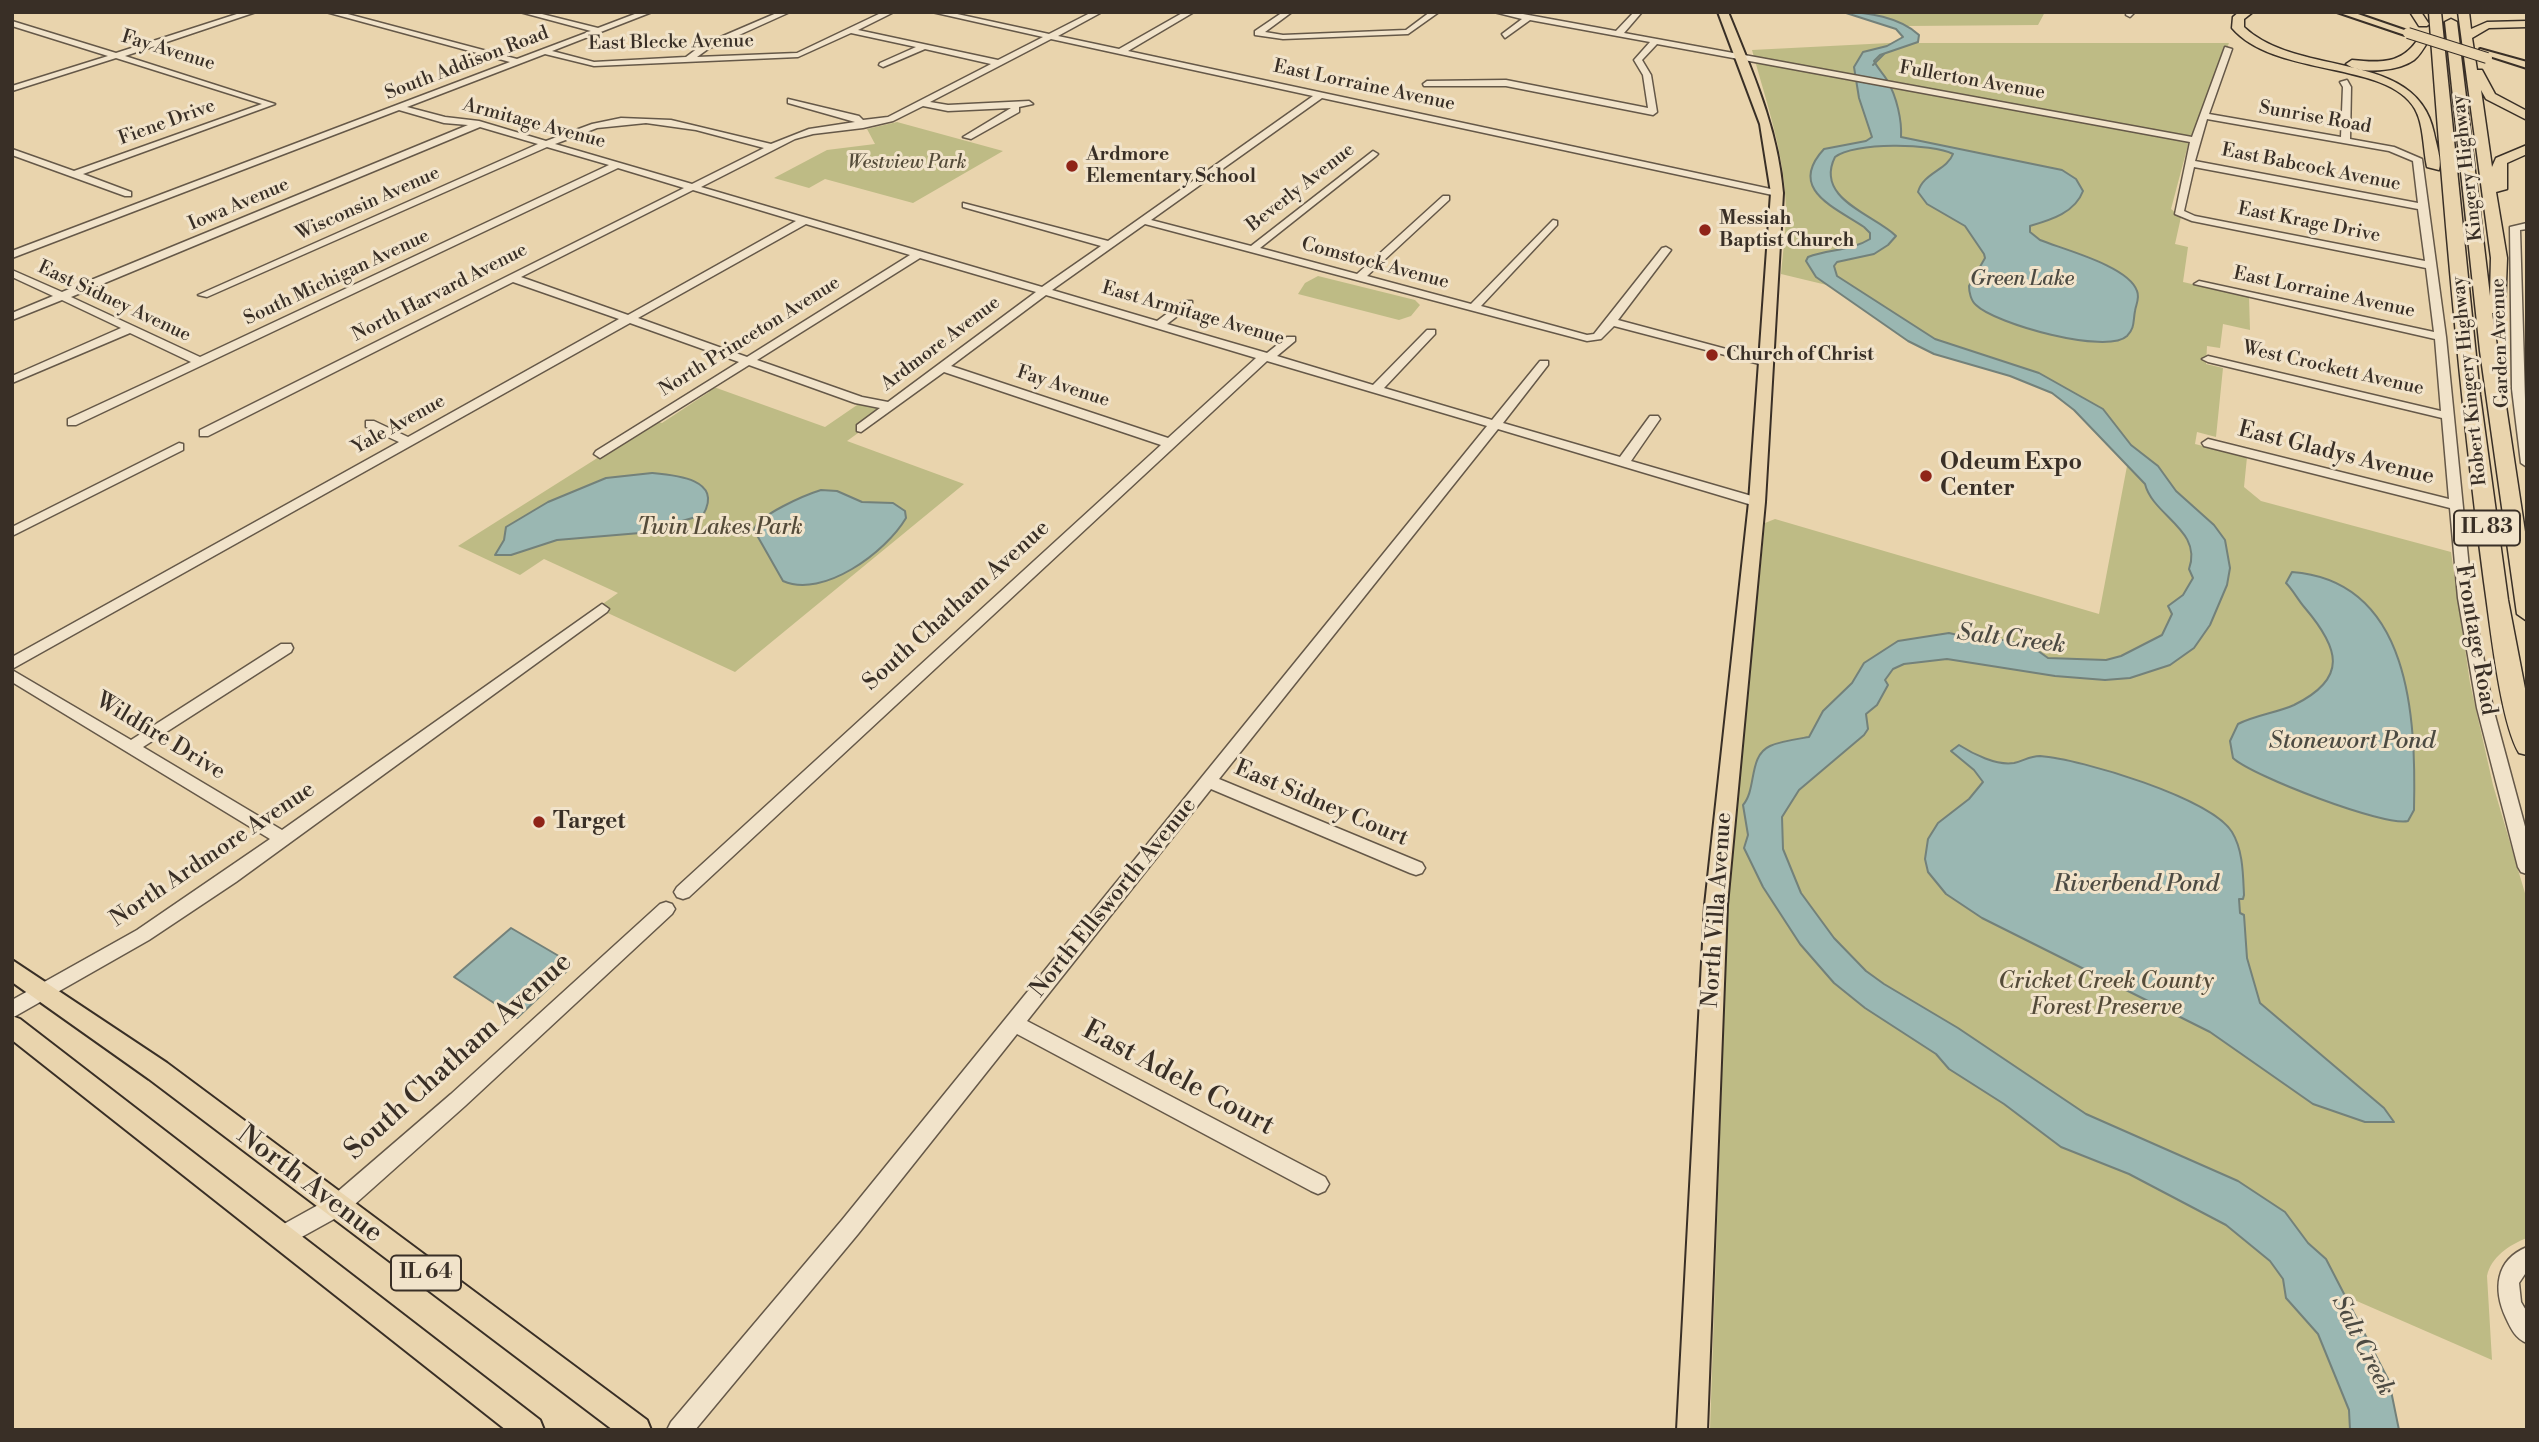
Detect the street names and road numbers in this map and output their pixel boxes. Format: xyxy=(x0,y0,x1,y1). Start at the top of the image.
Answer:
street label: South Addison Road xyxy=(382,22,552,106)
street label: Fay Avenue xyxy=(119,26,217,76)
street label: East Blecke Avenue xyxy=(588,30,754,56)
street label: East Lorraine Avenue xyxy=(1271,56,1457,116)
street label: Fullerton Avenue xyxy=(1897,57,2047,105)
street label: Armitage Avenue xyxy=(460,94,608,154)
street label: Kingery Highway xyxy=(2448,94,2488,242)
street label: Fiene Drive xyxy=(115,95,219,151)
street label: Sunrise Road xyxy=(2257,97,2373,139)
street label: Beverly Avenue xyxy=(1242,139,1360,237)
street label: East Babcock Avenue xyxy=(2220,139,2402,197)
street label: Wisconsin Avenue xyxy=(292,162,444,246)
street label: Iowa Avenue xyxy=(185,174,293,236)
street label: East Krage Drive xyxy=(2236,198,2382,248)
street label: South Michigan Avenue xyxy=(241,225,433,331)
street label: Comstock Avenue xyxy=(1299,233,1451,295)
street label: North Harvard Avenue xyxy=(349,239,531,347)
street label: East Sidney Avenue xyxy=(34,256,194,348)
street label: East Lorraine Avenue xyxy=(2231,263,2417,323)
street label: North Princeton Avenue xyxy=(655,272,845,402)
street label: Robert Kingery Highway xyxy=(2448,275,2492,487)
street label: East Armitage Avenue xyxy=(1099,277,1287,351)
street label: Garden Avenue xyxy=(2487,278,2515,408)
street label: Ardmore Avenue xyxy=(877,292,1005,396)
street label: West Crockett Avenue xyxy=(2240,337,2426,401)
street label: Fay Avenue xyxy=(1014,361,1112,413)
street label: Yale Avenue xyxy=(348,390,450,460)
street label: East Gladys Avenue xyxy=(2235,416,2437,492)
road number: IL 83 xyxy=(2454,510,2520,546)
street label: South Chatham Avenue xyxy=(858,515,1056,697)
street label: Frontage Road xyxy=(2448,562,2502,718)
street label: Wildfire Drive xyxy=(90,688,230,786)
street label: East Sidney Court xyxy=(1230,755,1412,853)
street label: North Ardmore Avenue xyxy=(105,776,321,934)
street label: North Ellsworth Avenue xyxy=(1025,793,1203,1003)
street label: North Villa Avenue xyxy=(1697,811,1739,1009)
street label: South Chatham Avenue xyxy=(338,946,580,1168)
street label: East Adele Court xyxy=(1076,1014,1280,1144)
street label: North Avenue xyxy=(229,1119,389,1251)
road number: IL 64 xyxy=(391,1256,461,1290)

